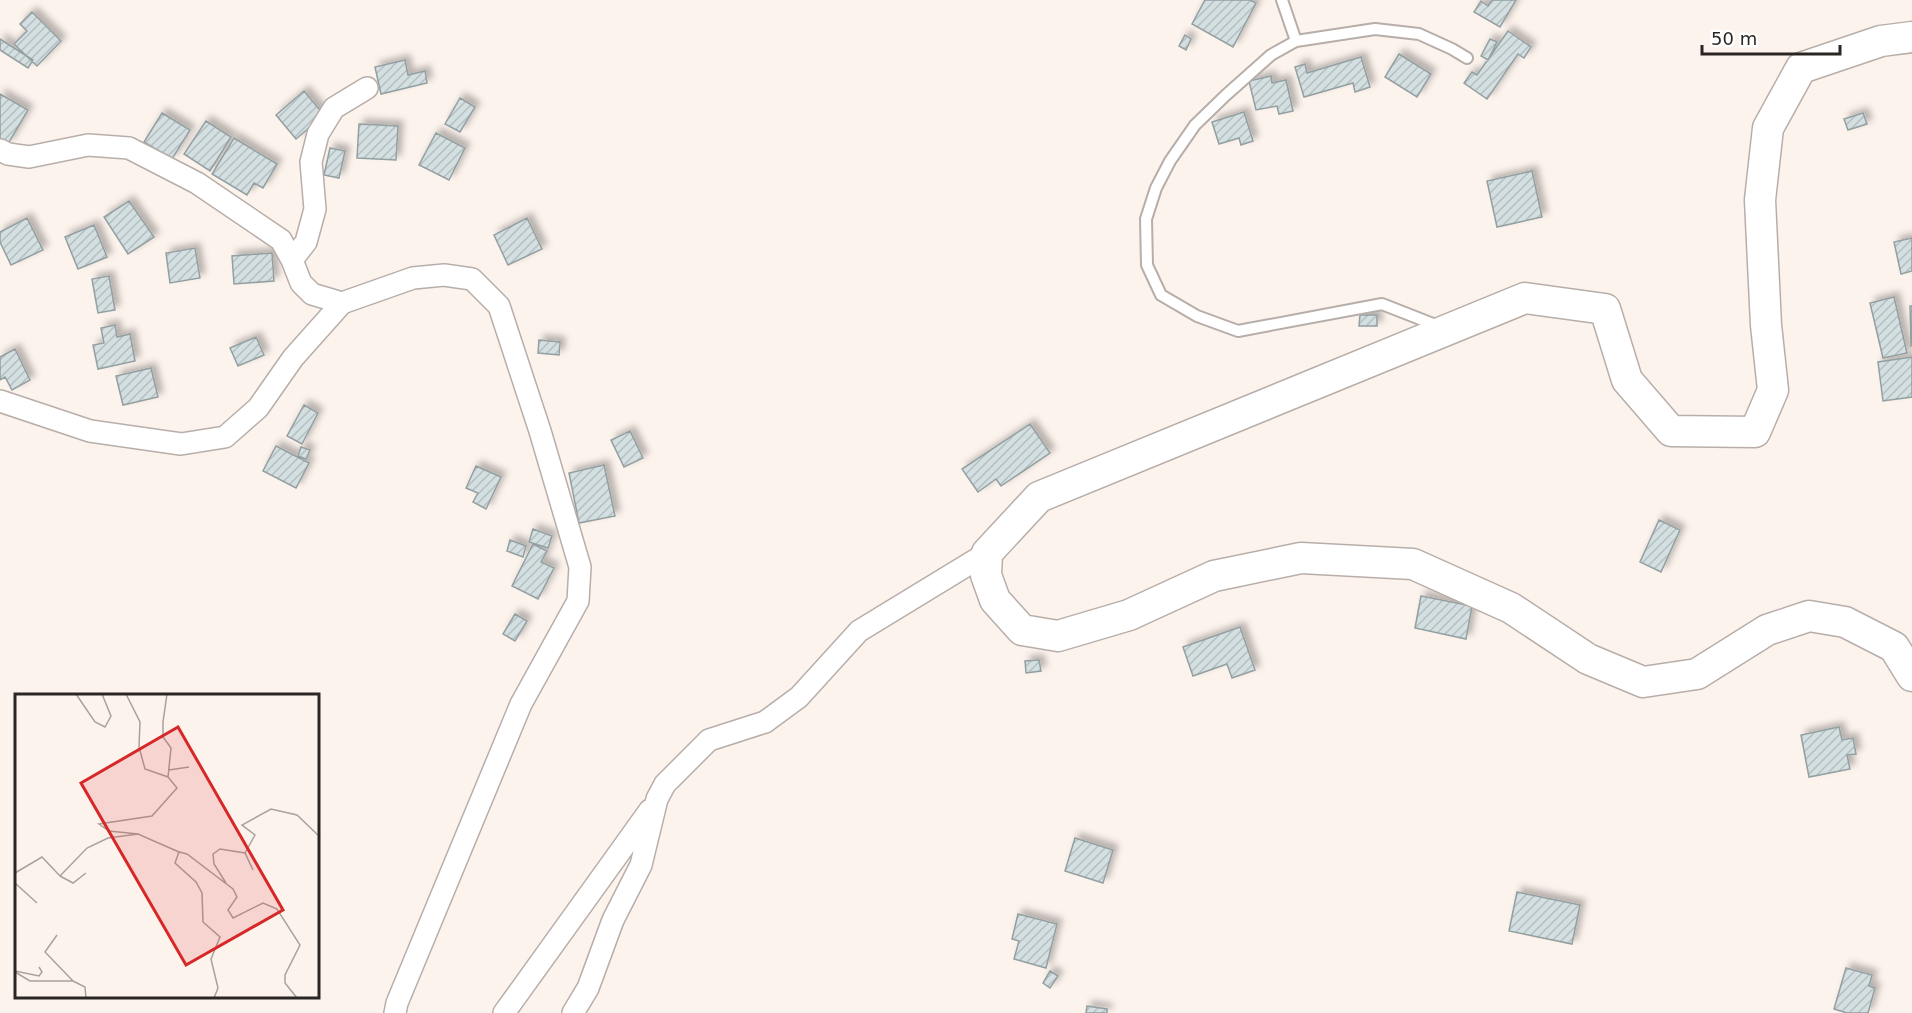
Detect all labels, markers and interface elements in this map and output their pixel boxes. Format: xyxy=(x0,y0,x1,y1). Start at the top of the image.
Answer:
scale bar xyxy=(1702,18,1840,56)
text: 50 m xyxy=(1711,28,1757,49)
inset map xyxy=(15,694,320,998)

